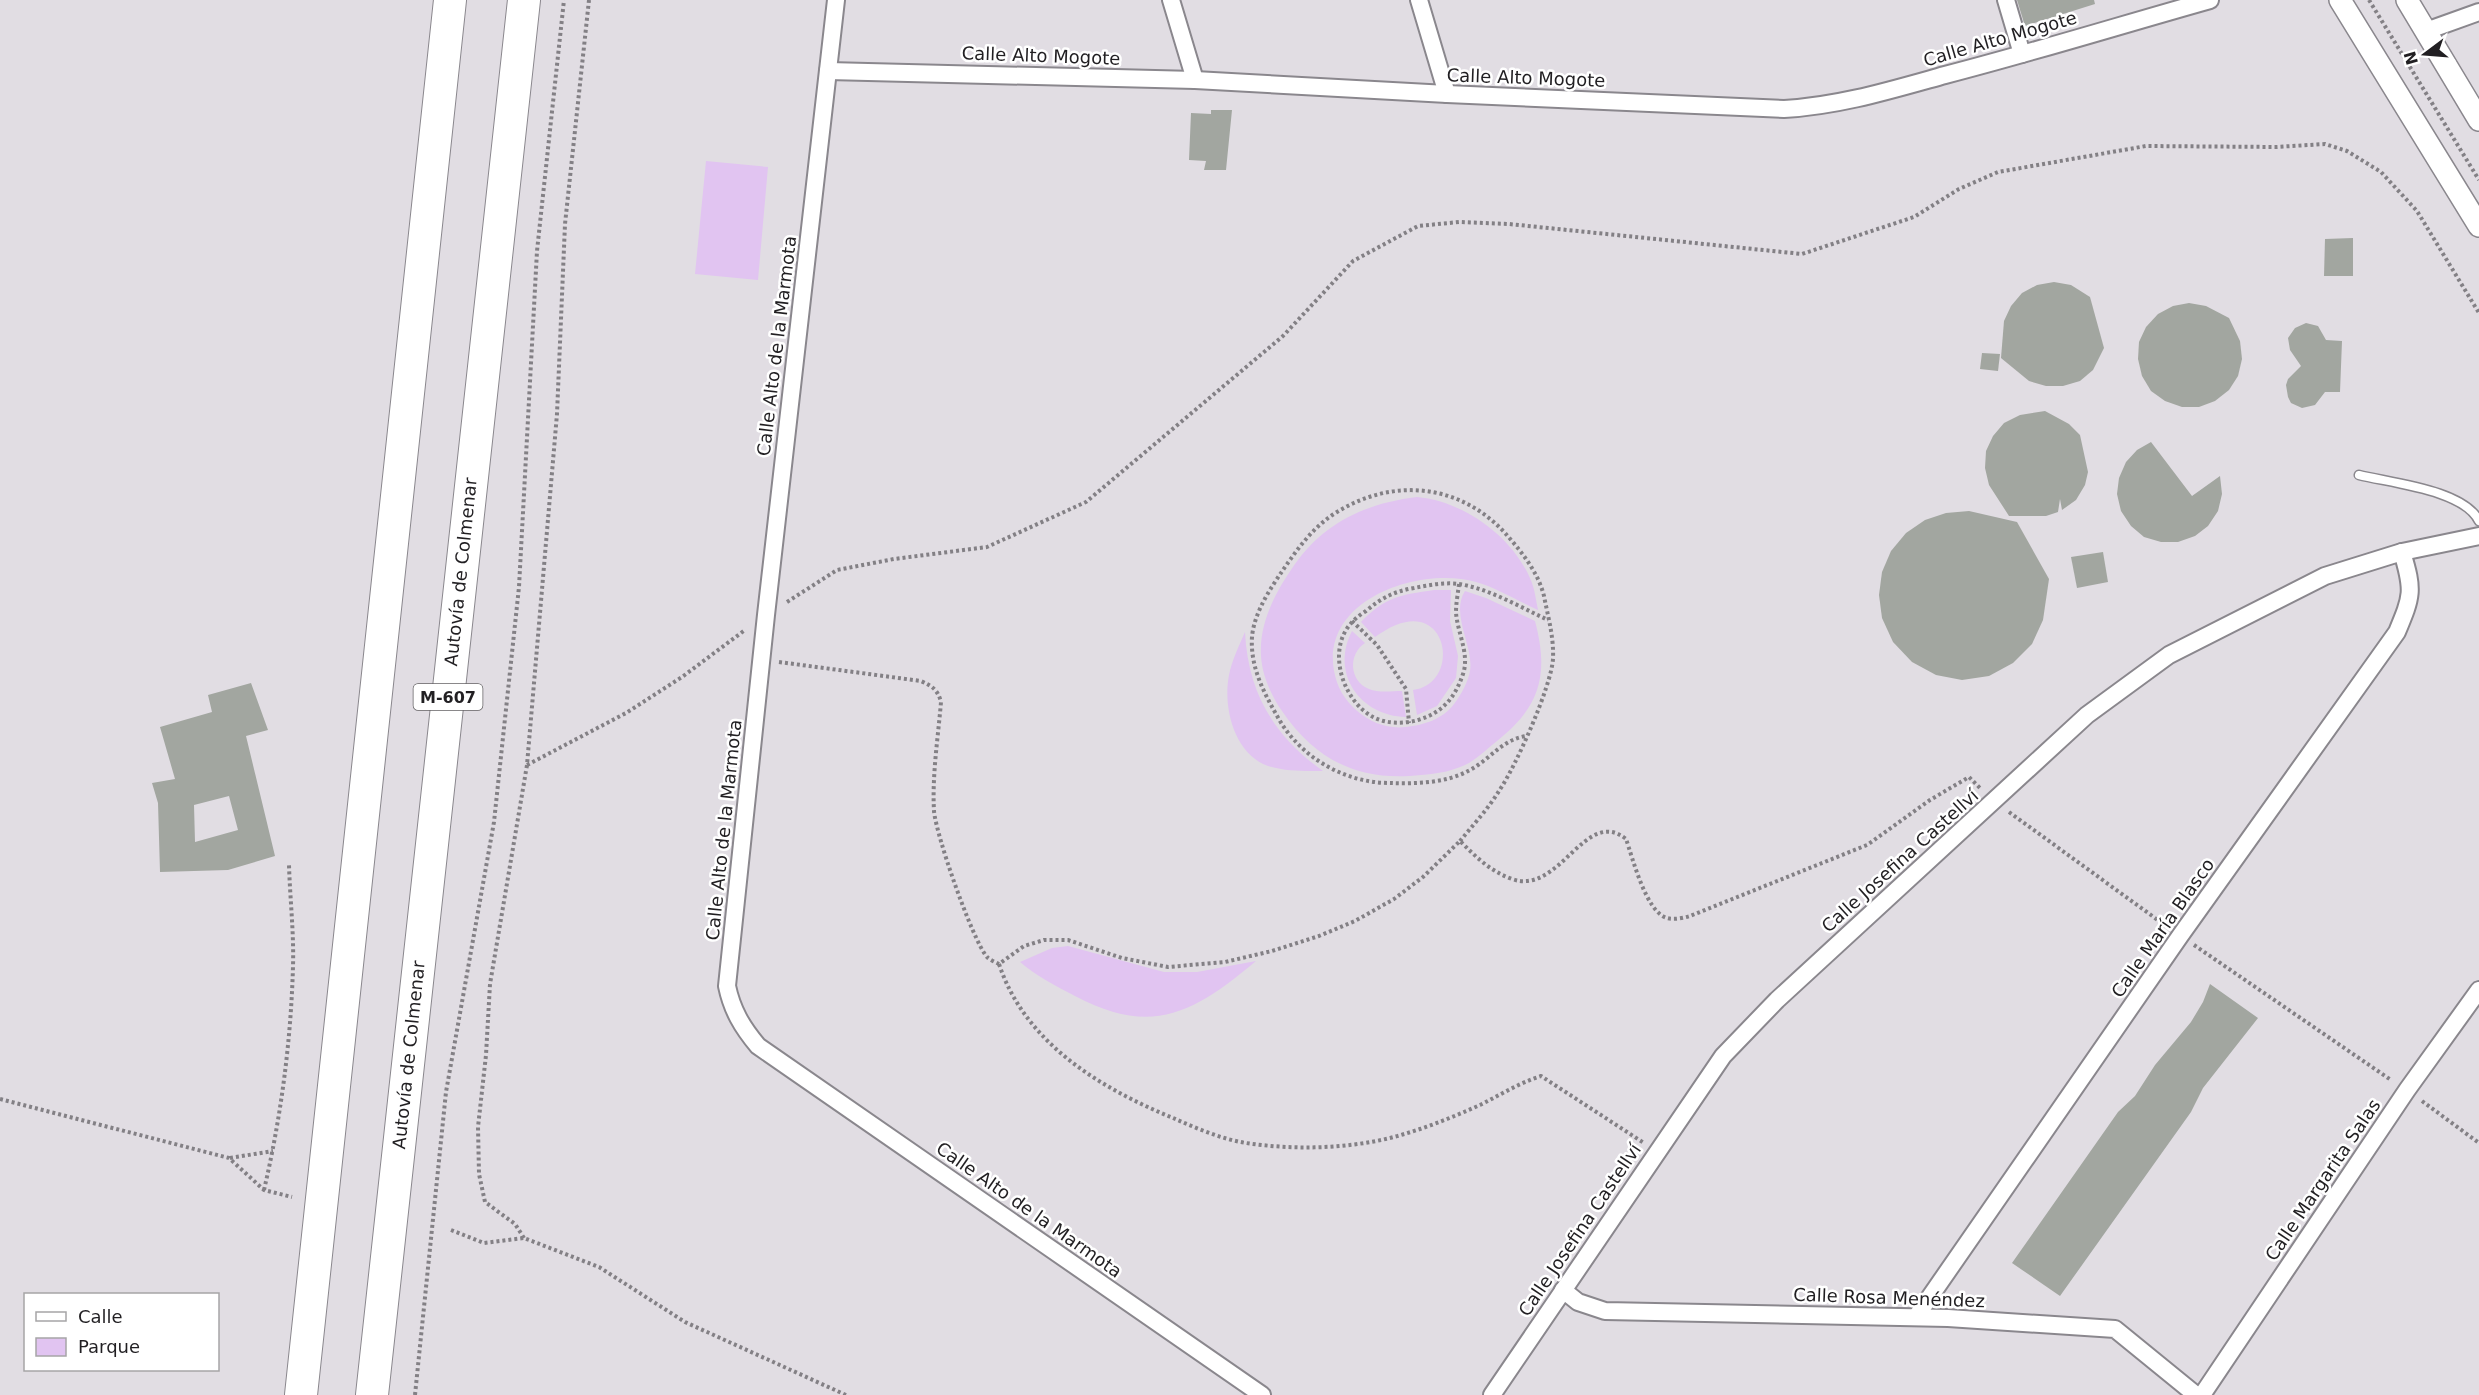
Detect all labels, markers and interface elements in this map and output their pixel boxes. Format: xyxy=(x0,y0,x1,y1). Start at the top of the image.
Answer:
street label: Calle Alto Mogote xyxy=(1921,7,2079,70)
north arrow xyxy=(2395,24,2455,84)
street label: Calle Alto Mogote xyxy=(961,42,1121,69)
text: N xyxy=(2400,49,2422,67)
street label: Calle Alto Mogote xyxy=(1446,64,1606,91)
street label: Calle Alto de la Marmota xyxy=(753,235,800,457)
street label: Autovía de Colmenar xyxy=(440,476,481,667)
road number: M-607 xyxy=(414,684,482,710)
street label: Calle Alto de la Marmota xyxy=(701,719,746,941)
street label: Calle Josefina Castellví xyxy=(1817,784,1983,936)
street label: Calle María Blasco xyxy=(2107,854,2218,1001)
street label: Autovía de Colmenar xyxy=(388,959,429,1150)
street label: Calle Margarita Salas xyxy=(2261,1095,2385,1265)
street label: Calle Alto de la Marmota xyxy=(932,1137,1126,1282)
street label: Calle Josefina Castellví xyxy=(1514,1139,1646,1320)
street label: Calle Rosa Menéndez xyxy=(1793,1284,1985,1311)
legend xyxy=(24,1293,219,1371)
text: Calle xyxy=(78,1306,123,1327)
text: Parque xyxy=(78,1336,140,1357)

